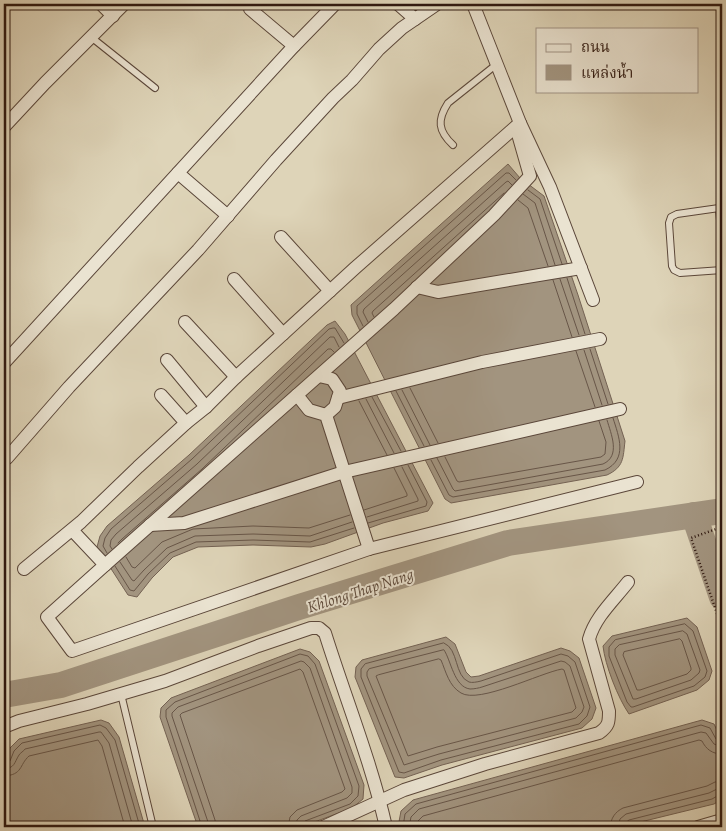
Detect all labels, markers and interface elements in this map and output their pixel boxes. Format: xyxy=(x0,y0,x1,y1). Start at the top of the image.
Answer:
legend xyxy=(536,28,698,92)
text: ถนน xyxy=(581,37,610,57)
text: แหล่งน้ำ xyxy=(581,62,633,83)
water label: Khlong Thap Nang xyxy=(304,563,416,619)

